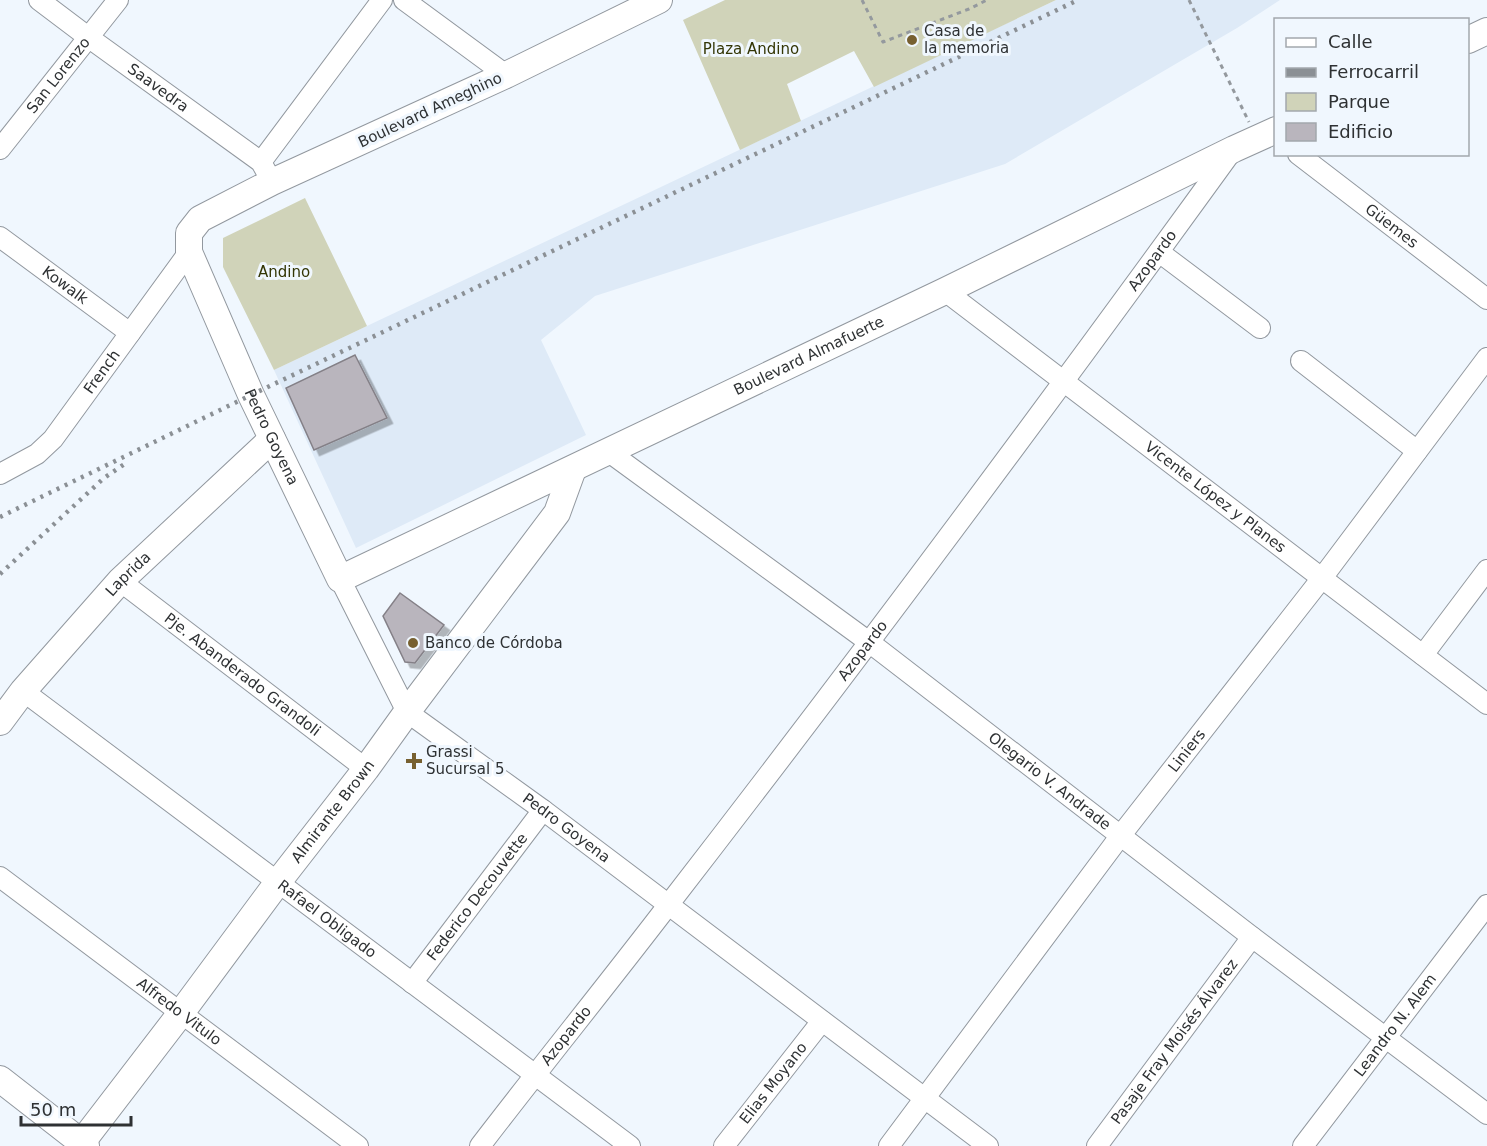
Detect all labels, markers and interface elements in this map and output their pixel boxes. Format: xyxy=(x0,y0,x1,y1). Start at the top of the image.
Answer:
legend xyxy=(1274,18,1469,156)
place label: Casa de la memoria xyxy=(924,22,1009,57)
text: Calle xyxy=(1328,31,1373,52)
marker: Casa de la memoria xyxy=(905,33,919,47)
street label: San Lorenzo xyxy=(23,34,94,117)
park label: Plaza Andino xyxy=(703,40,799,58)
street label: Saavedra xyxy=(124,60,192,116)
text: Ferrocarril xyxy=(1328,61,1419,82)
street label: Boulevard Ameghino xyxy=(355,69,505,151)
text: Parque xyxy=(1328,91,1390,112)
text: Edificio xyxy=(1328,121,1393,142)
street label: Güemes xyxy=(1362,200,1422,252)
street label: Azopardo xyxy=(1124,227,1181,294)
street label: Kowalk xyxy=(39,262,92,308)
park label: Andino xyxy=(258,263,310,281)
street label: Boulevard Almafuerte xyxy=(731,312,887,399)
street label: French xyxy=(80,346,124,397)
street label: Pedro Goyena xyxy=(240,386,302,488)
street label: Vicente López y Planes xyxy=(1141,438,1290,557)
street label: Laprida xyxy=(102,548,155,600)
street label: Pje. Abanderado Grandoli xyxy=(161,609,324,740)
street label: Azopardo xyxy=(834,617,891,684)
place label: Banco de Córdoba xyxy=(425,634,563,652)
marker: Banco de Córdoba xyxy=(406,636,420,650)
street label: Liniers xyxy=(1165,726,1209,776)
street label: Olegario V. Andrade xyxy=(985,728,1114,834)
place label: Grassi Sucursal 5 xyxy=(426,743,504,778)
marker: Grassi Sucursal 5 xyxy=(407,754,421,768)
street label: Almirante Brown xyxy=(287,757,378,866)
street label: Pedro Goyena xyxy=(519,789,614,866)
street label: Federico Decouvette xyxy=(423,830,531,964)
street label: Rafael Obligado xyxy=(274,876,380,962)
street label: Pasaje Fray Moisés Álvarez xyxy=(1107,955,1242,1128)
street label: Leandro N. Alem xyxy=(1350,970,1440,1080)
street label: Alfredo Vitulo xyxy=(133,974,225,1049)
street label: Azopardo xyxy=(537,1002,595,1069)
street label: Elias Moyano xyxy=(736,1039,811,1127)
scale bar xyxy=(21,1089,130,1127)
text: 50 m xyxy=(30,1099,76,1120)

